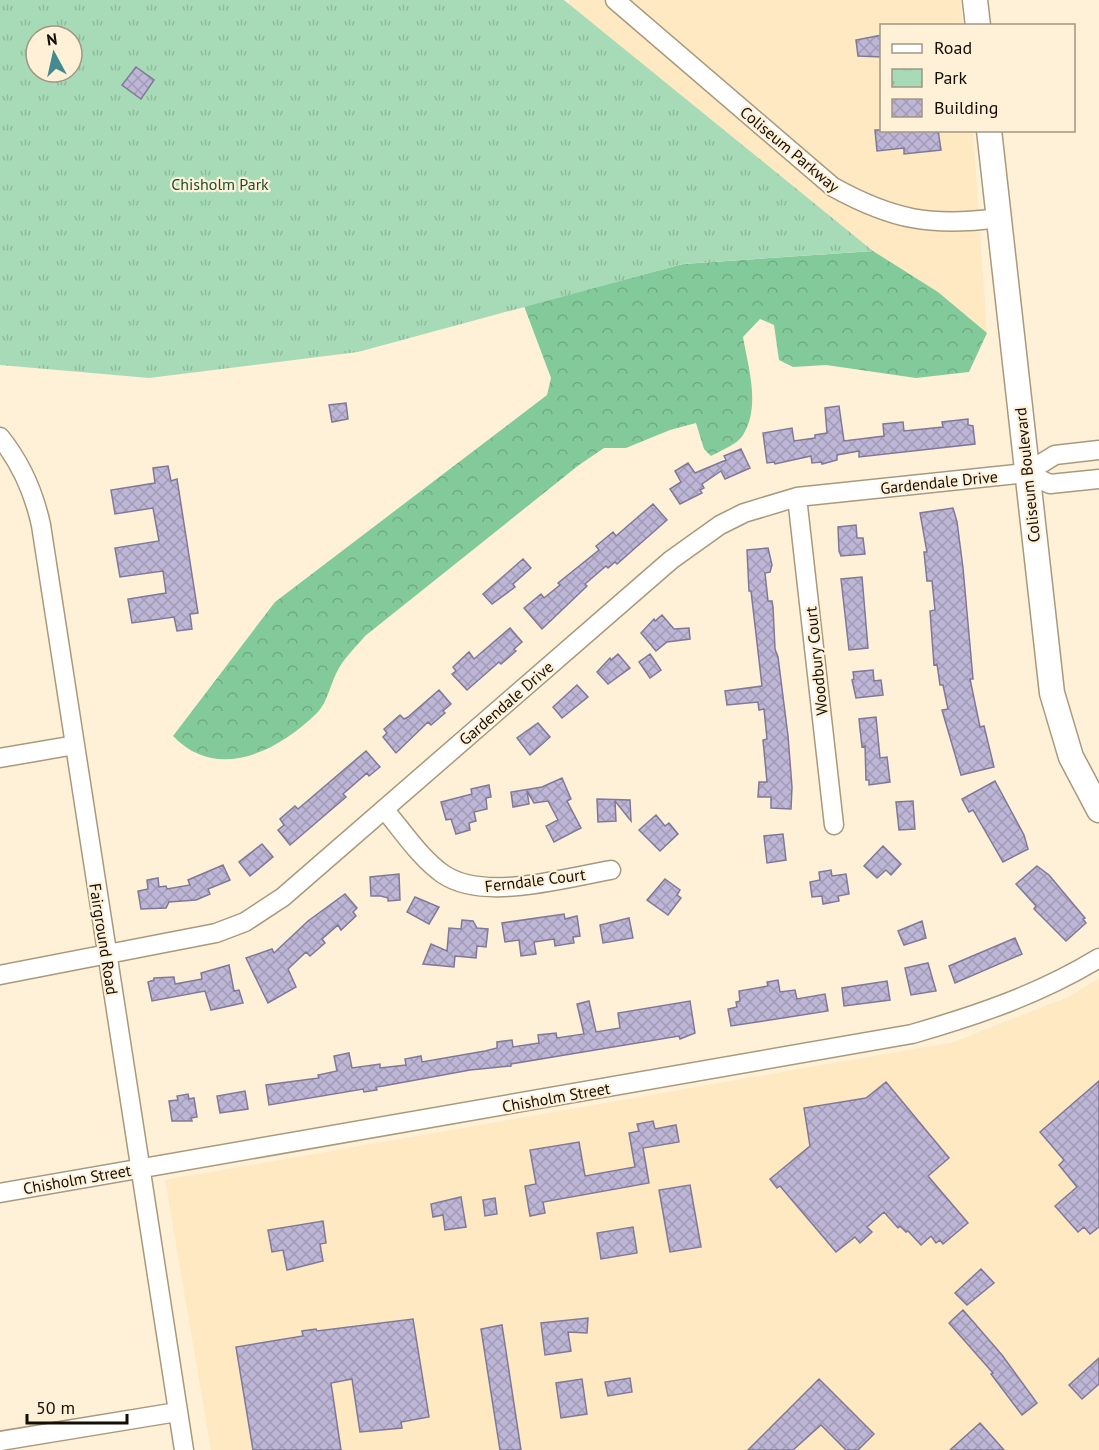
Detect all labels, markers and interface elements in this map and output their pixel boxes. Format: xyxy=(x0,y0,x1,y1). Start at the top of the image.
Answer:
north arrow xyxy=(24,24,84,84)
legend xyxy=(880,24,1075,132)
text: N xyxy=(45,29,59,50)
text: Road xyxy=(934,36,972,59)
text: Park xyxy=(934,66,967,89)
text: Building xyxy=(934,96,998,119)
street label: Coliseum Parkway xyxy=(736,102,844,197)
park label: Chisholm Park xyxy=(171,174,269,194)
street label: Coliseum Boulevard xyxy=(1010,407,1044,543)
street label: Gardendale Drive xyxy=(879,466,999,498)
street label: Woodbury Court xyxy=(800,605,832,716)
street label: Gardendale Drive xyxy=(455,657,557,749)
street label: Ferndale Court xyxy=(483,864,587,896)
street label: Fairground Road xyxy=(85,882,123,996)
street label: Chisholm Street xyxy=(501,1078,612,1116)
street label: Chisholm Street xyxy=(22,1160,133,1198)
scale bar xyxy=(27,1387,128,1425)
text: 50 m xyxy=(36,1396,75,1419)

